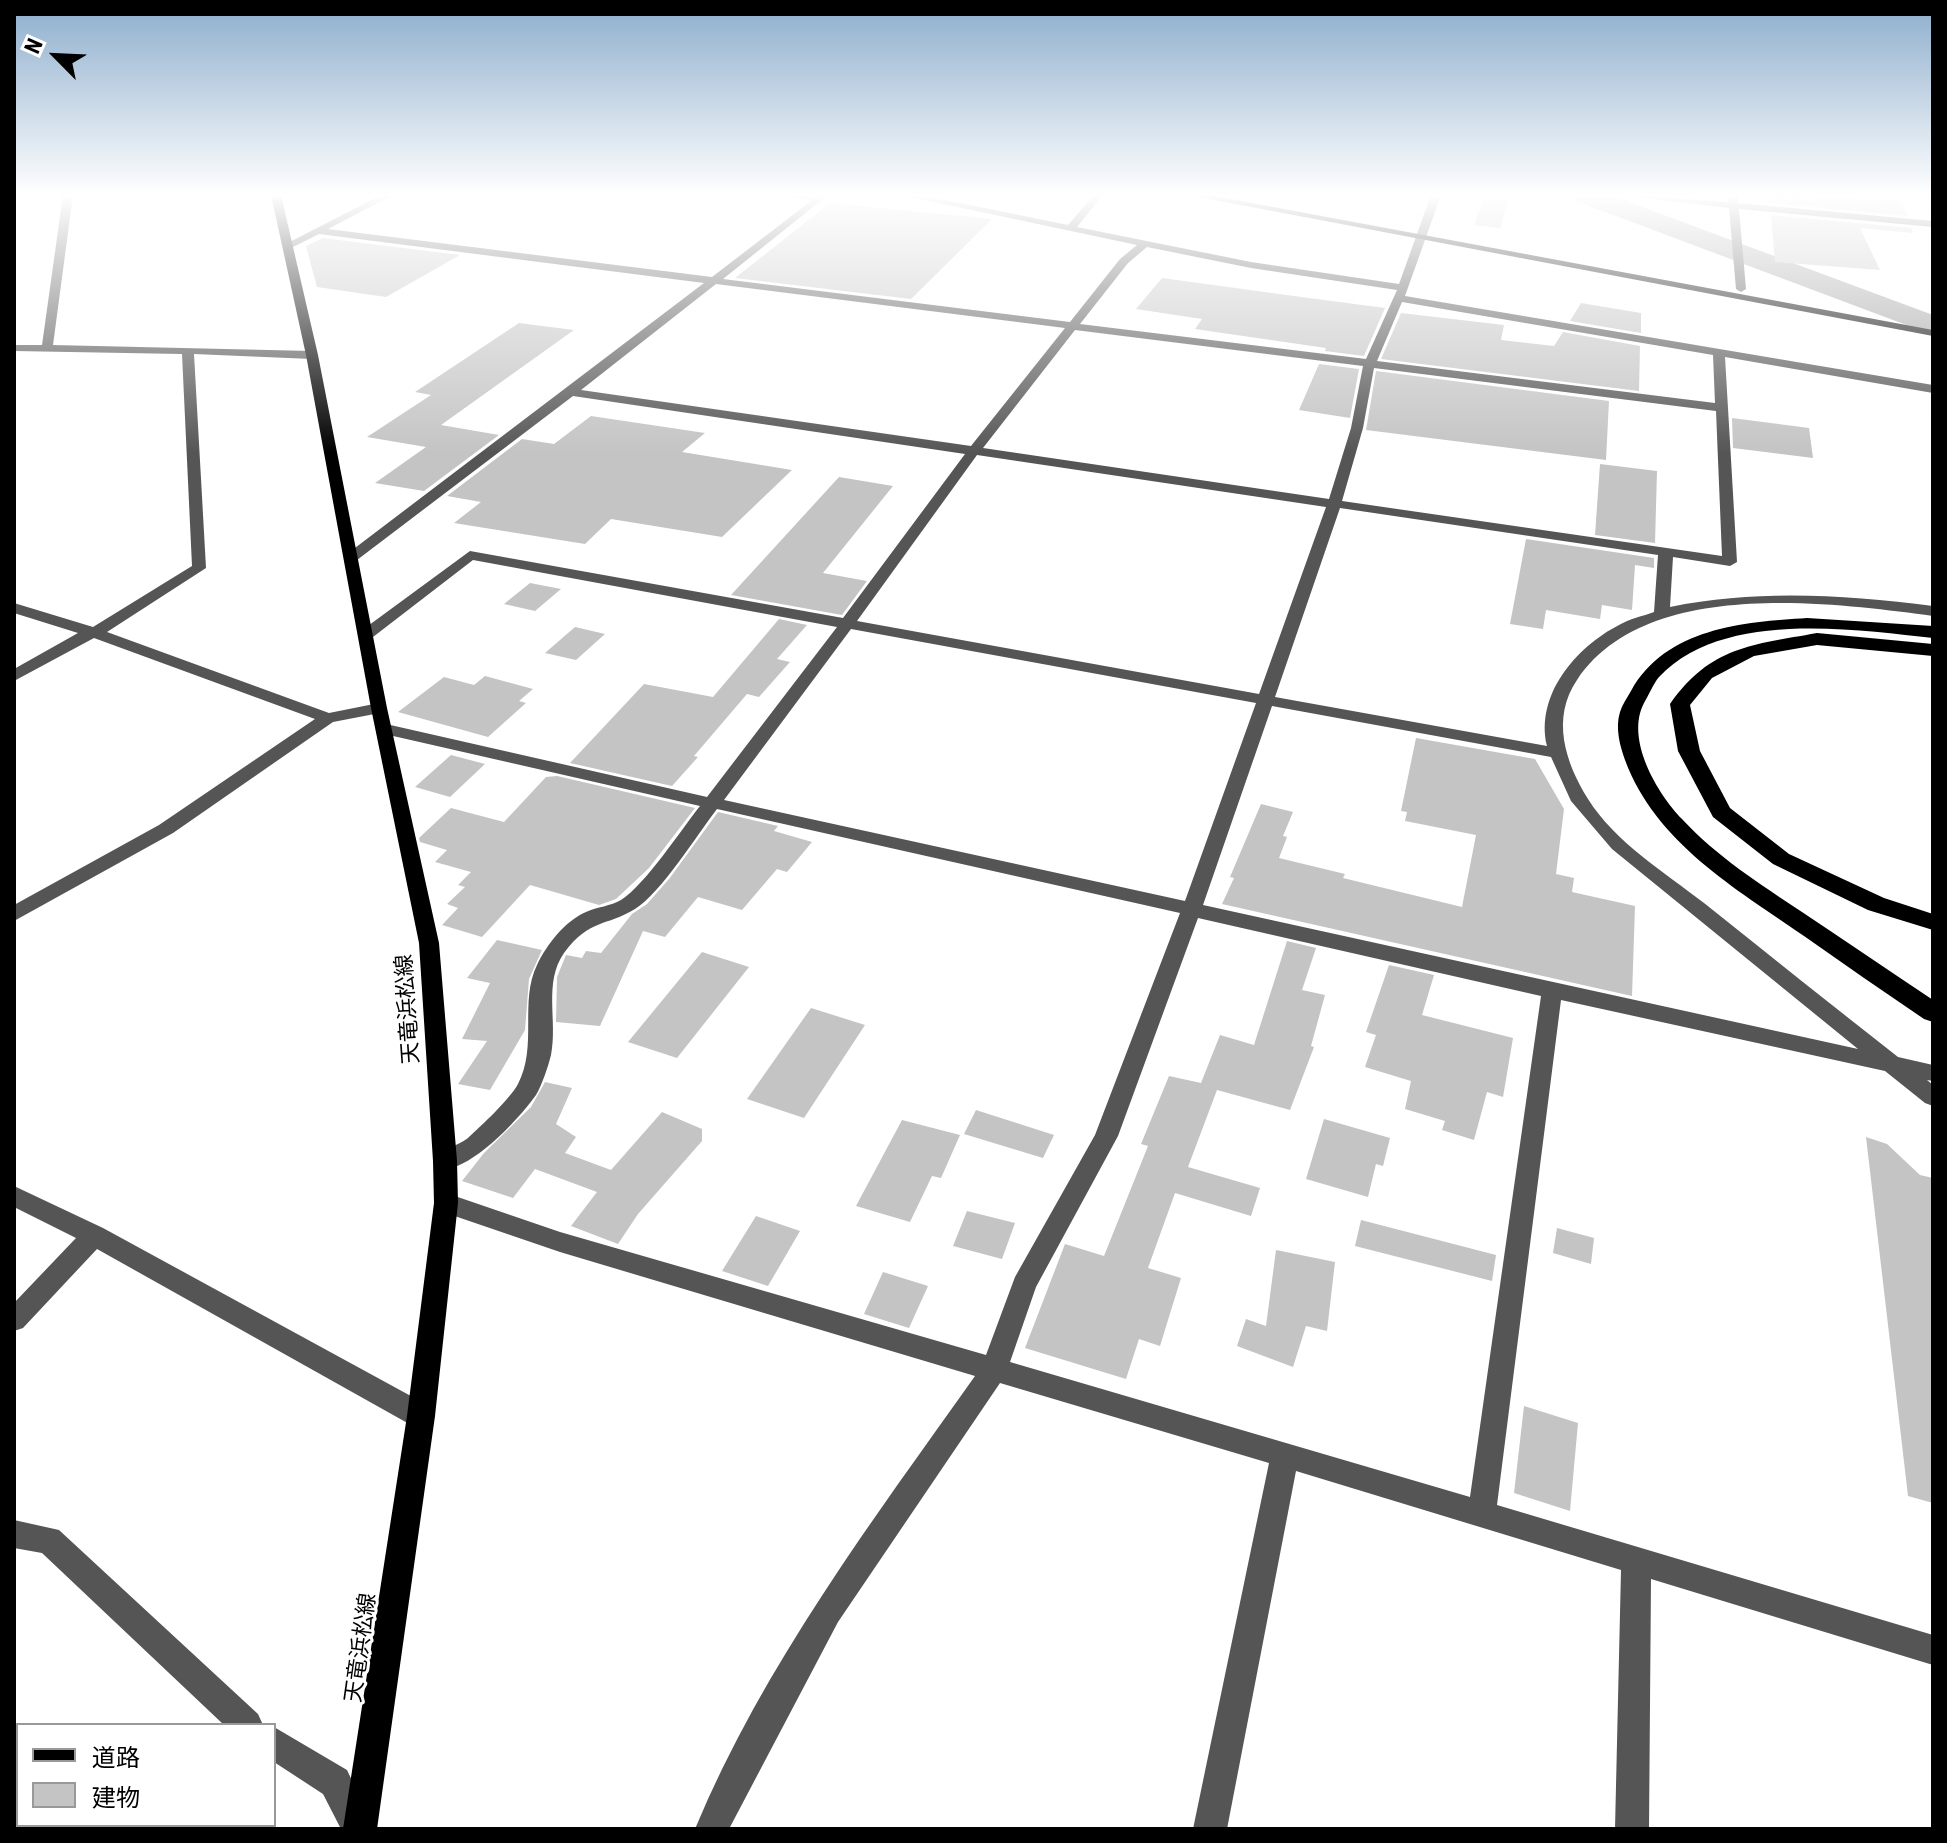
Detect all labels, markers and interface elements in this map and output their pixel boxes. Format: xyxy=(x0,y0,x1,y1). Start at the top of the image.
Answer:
north arrow xyxy=(16,16,96,96)
text: N xyxy=(19,35,48,57)
street label: 天竜浜松線 xyxy=(392,953,426,1065)
street label: 天竜浜松線 xyxy=(341,1592,383,1704)
legend xyxy=(16,1723,276,1827)
text: 道路 xyxy=(92,1744,140,1772)
text: 建物 xyxy=(92,1784,140,1812)

